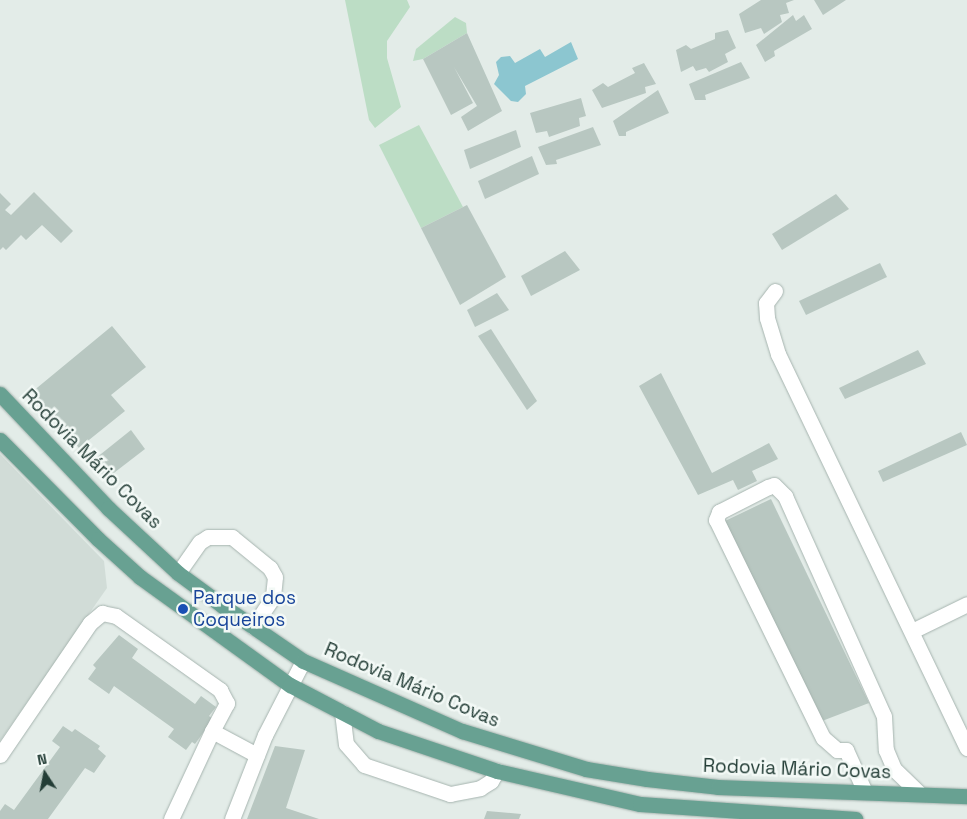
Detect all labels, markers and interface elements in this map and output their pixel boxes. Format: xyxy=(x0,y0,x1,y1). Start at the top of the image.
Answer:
street label: Rodovia Mário Covas xyxy=(17,384,167,534)
place label: Parque dos Coqueiros xyxy=(193,587,296,631)
marker: Parque dos Coqueiros xyxy=(177,603,189,615)
street label: Rodovia Mário Covas xyxy=(321,638,503,732)
north arrow xyxy=(20,749,70,799)
text: N xyxy=(36,750,48,769)
street label: Rodovia Mário Covas xyxy=(703,754,891,784)

